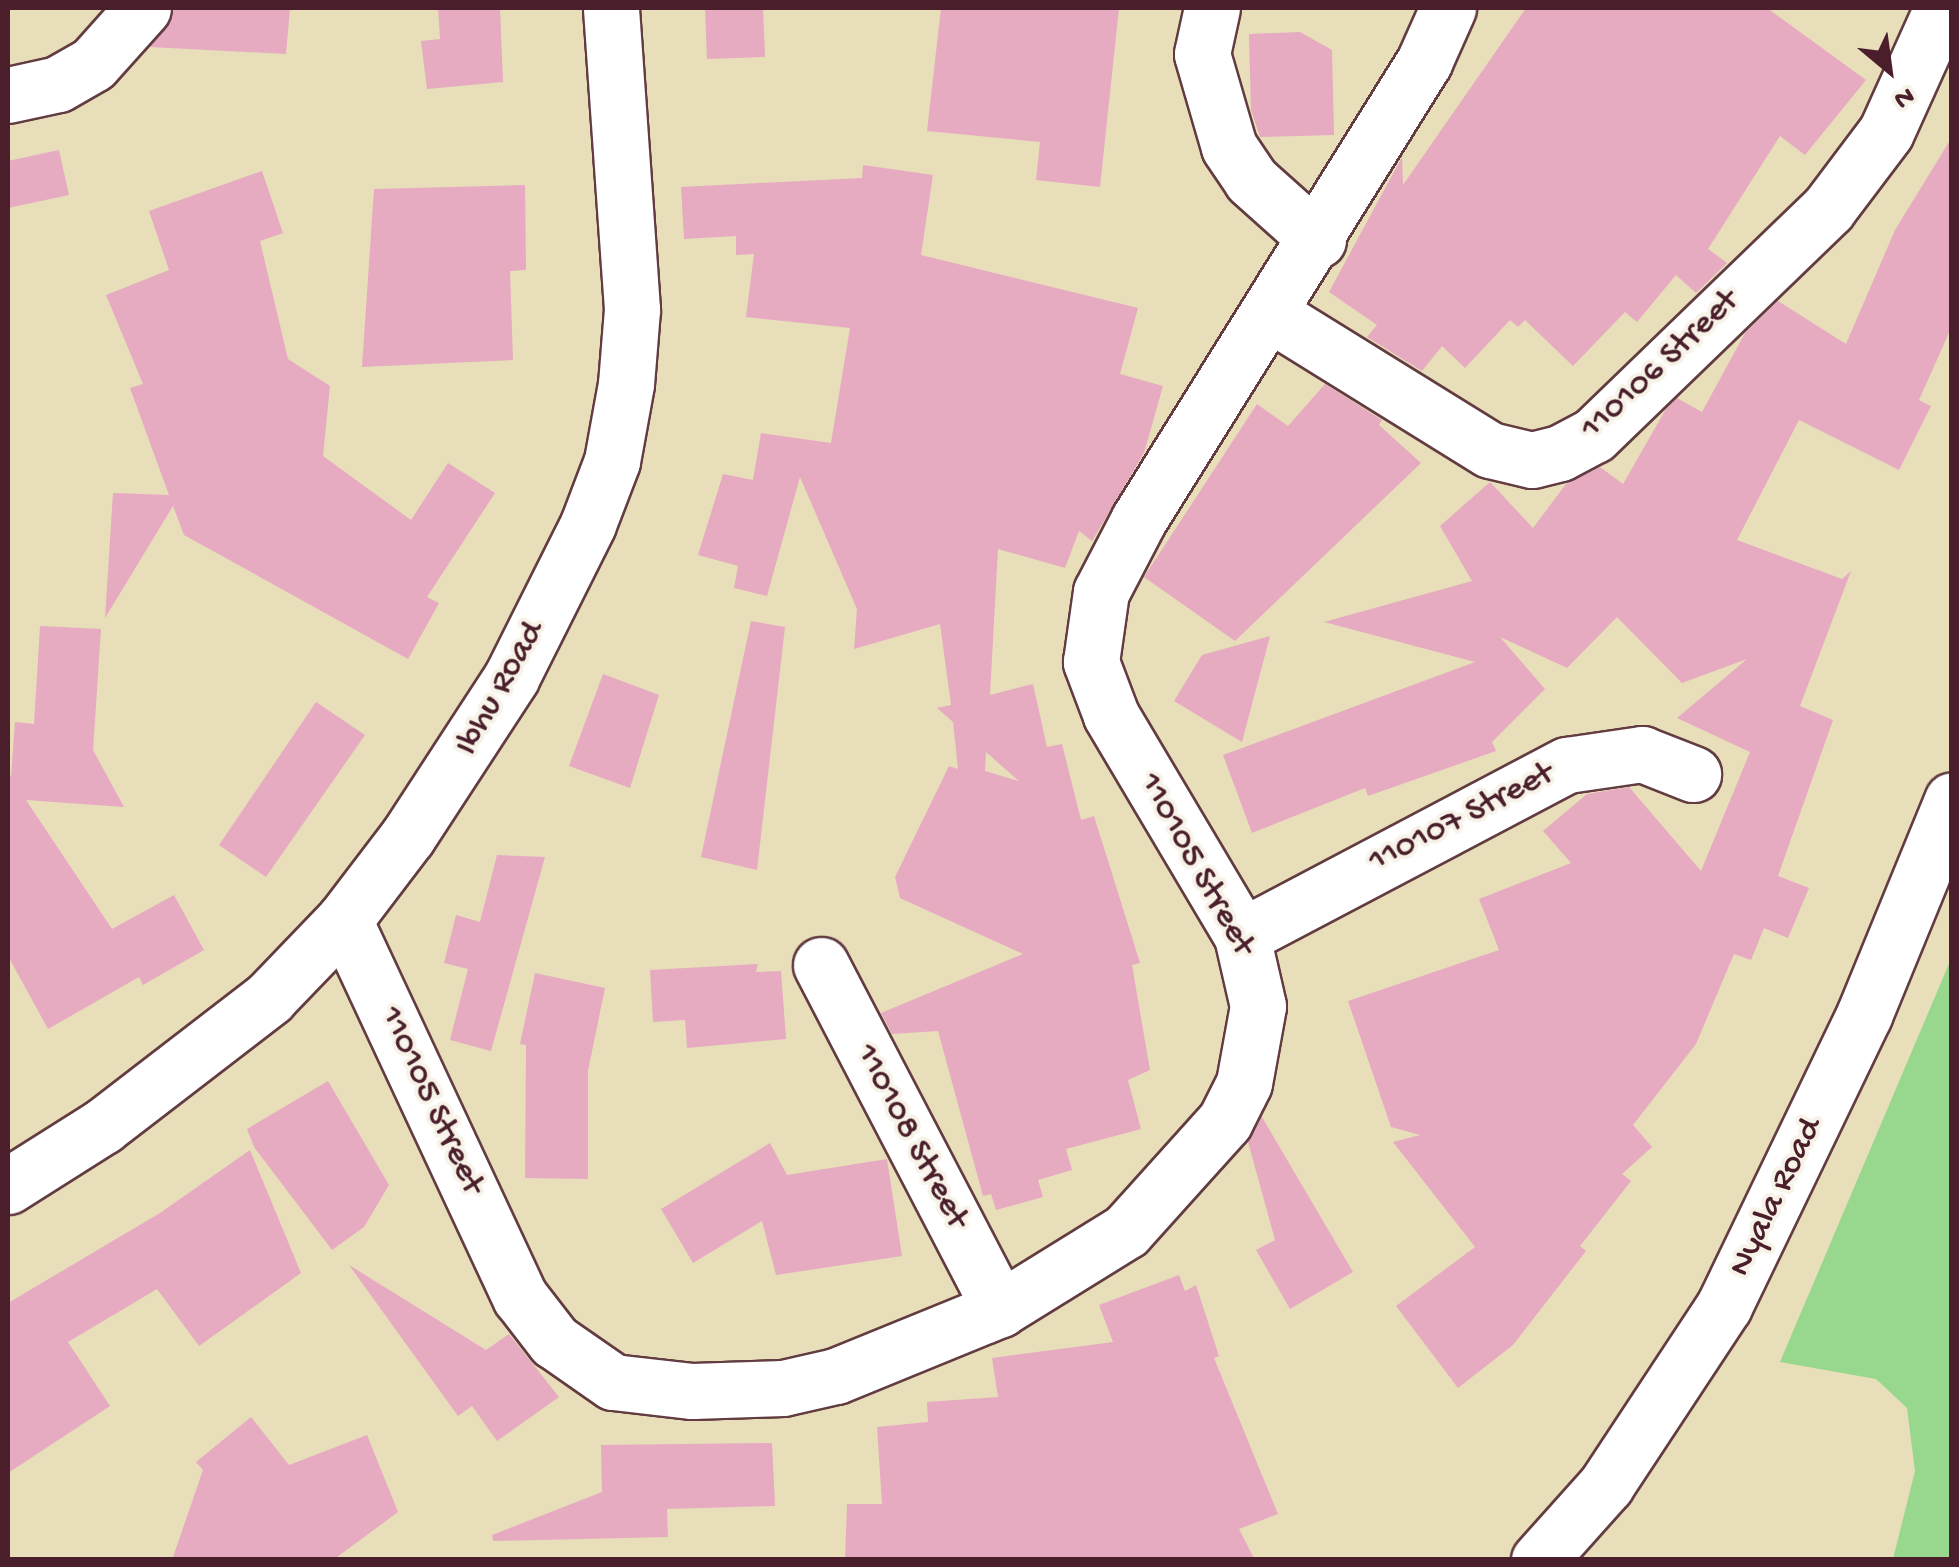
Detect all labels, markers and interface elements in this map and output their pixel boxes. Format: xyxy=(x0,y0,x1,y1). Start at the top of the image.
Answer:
north arrow xyxy=(1839,20,1939,120)
text: N xyxy=(1888,78,1920,116)
street label: 110106 Street xyxy=(1573,282,1749,450)
street label: Ibhu Road xyxy=(447,615,555,763)
street label: 110107 Street xyxy=(1362,754,1562,884)
street label: 110105 Street xyxy=(1128,766,1262,964)
street label: 110105 Street xyxy=(368,1001,492,1201)
street label: 110108 Street xyxy=(844,1038,976,1236)
street label: Nyala Road xyxy=(1721,1112,1833,1284)

